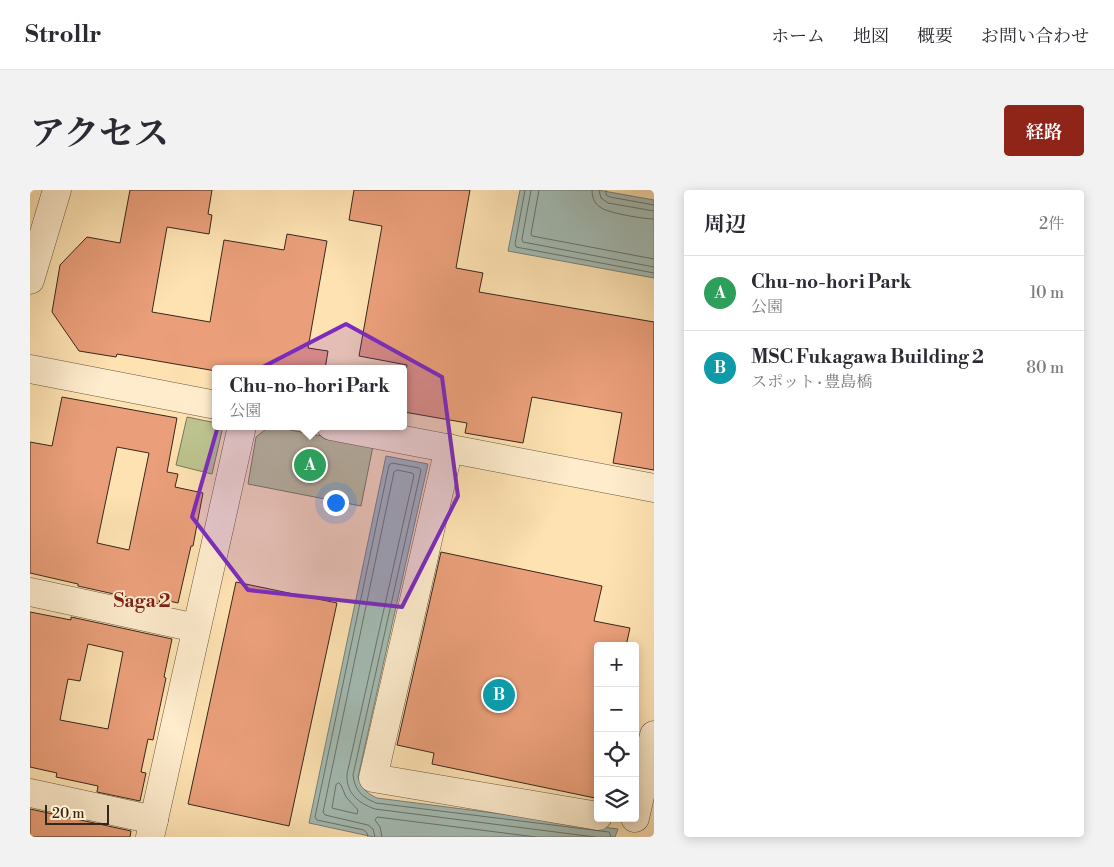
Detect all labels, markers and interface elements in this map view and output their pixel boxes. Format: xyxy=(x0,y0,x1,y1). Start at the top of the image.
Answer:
text: Strollr xyxy=(25,20,101,50)
text: ホーム xyxy=(771,25,825,48)
text: 地図 xyxy=(853,25,889,48)
text: 概要 xyxy=(917,25,953,48)
text: お問い合わせ xyxy=(981,25,1089,48)
button: 経路 xyxy=(1004,105,1084,156)
text: アクセス xyxy=(30,113,169,156)
text: 周辺 xyxy=(704,212,746,238)
text: 2件 xyxy=(1039,214,1064,234)
text: Chu-no-hori Park xyxy=(751,270,911,294)
text: A xyxy=(714,283,726,303)
text: 10 m xyxy=(1030,283,1064,303)
text: 公園 xyxy=(751,297,783,317)
text: MSC Fukagawa Building 2 xyxy=(751,345,984,369)
text: B xyxy=(714,358,726,378)
text: 80 m xyxy=(1026,358,1064,378)
popup xyxy=(212,365,407,430)
text: スポット · 豊島橋 xyxy=(751,372,872,392)
text: Chu-no-hori Park xyxy=(229,374,390,398)
text: 公園 xyxy=(229,401,261,421)
pin: A xyxy=(294,446,326,484)
your location xyxy=(323,490,349,516)
district label: Saga 2 xyxy=(113,589,171,613)
map controls xyxy=(594,642,639,822)
button: + xyxy=(594,642,639,687)
pin: B xyxy=(483,676,515,714)
button: − xyxy=(594,687,639,732)
button: locate xyxy=(594,732,639,777)
button: layers xyxy=(594,777,639,822)
scale bar xyxy=(45,802,109,825)
text: 20 m xyxy=(52,805,84,823)

